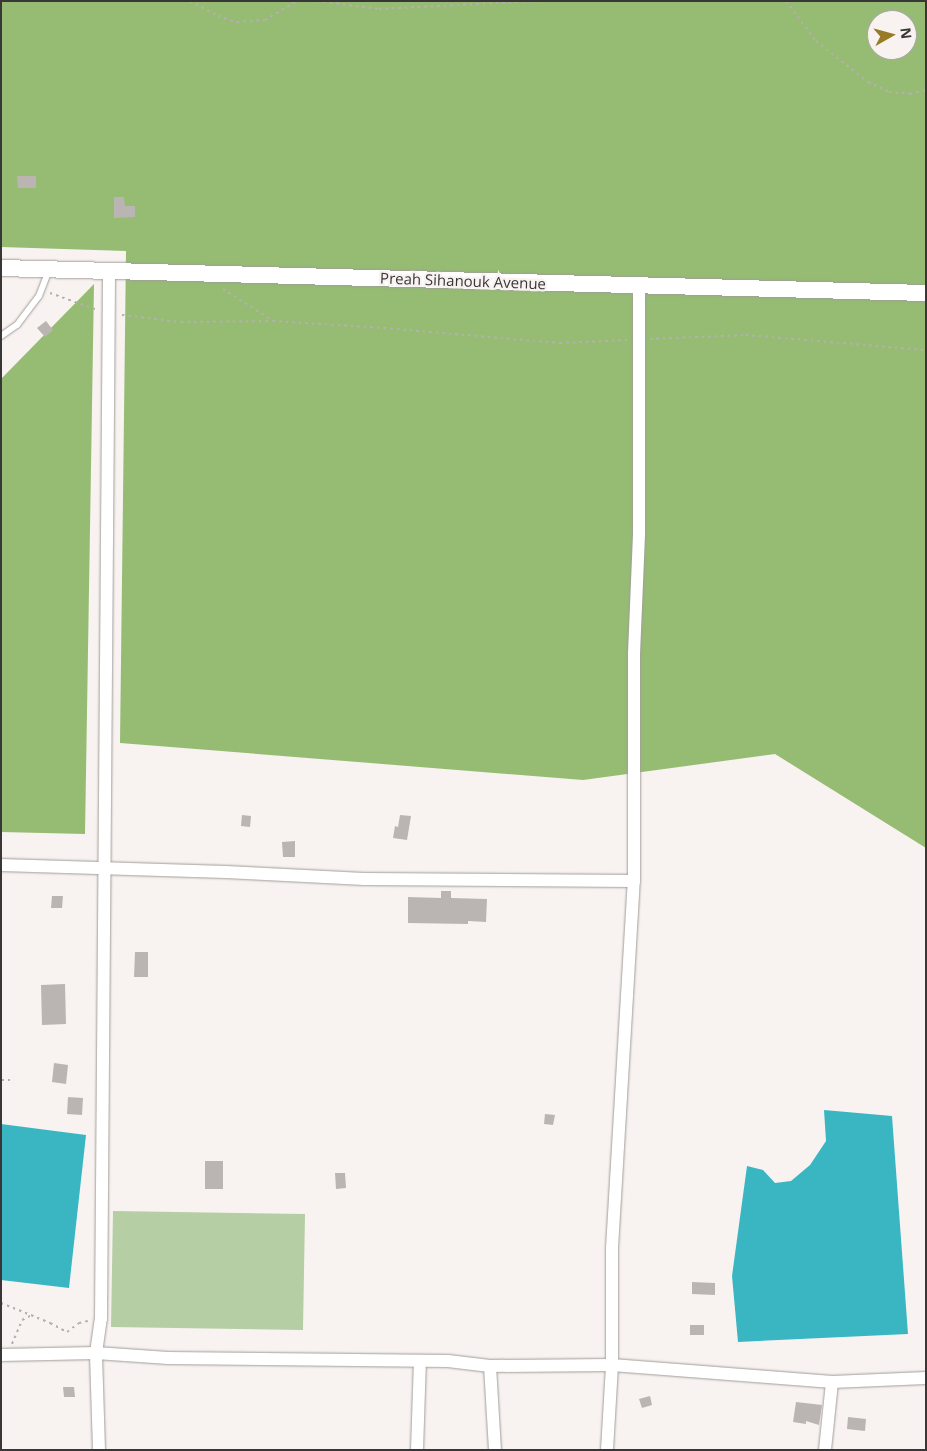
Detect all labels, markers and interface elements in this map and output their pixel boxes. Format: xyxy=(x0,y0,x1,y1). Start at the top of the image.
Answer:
north arrow xyxy=(867,10,917,60)
text: N xyxy=(896,26,917,40)
street label: Preah Sihanouk Avenue xyxy=(380,269,546,293)

